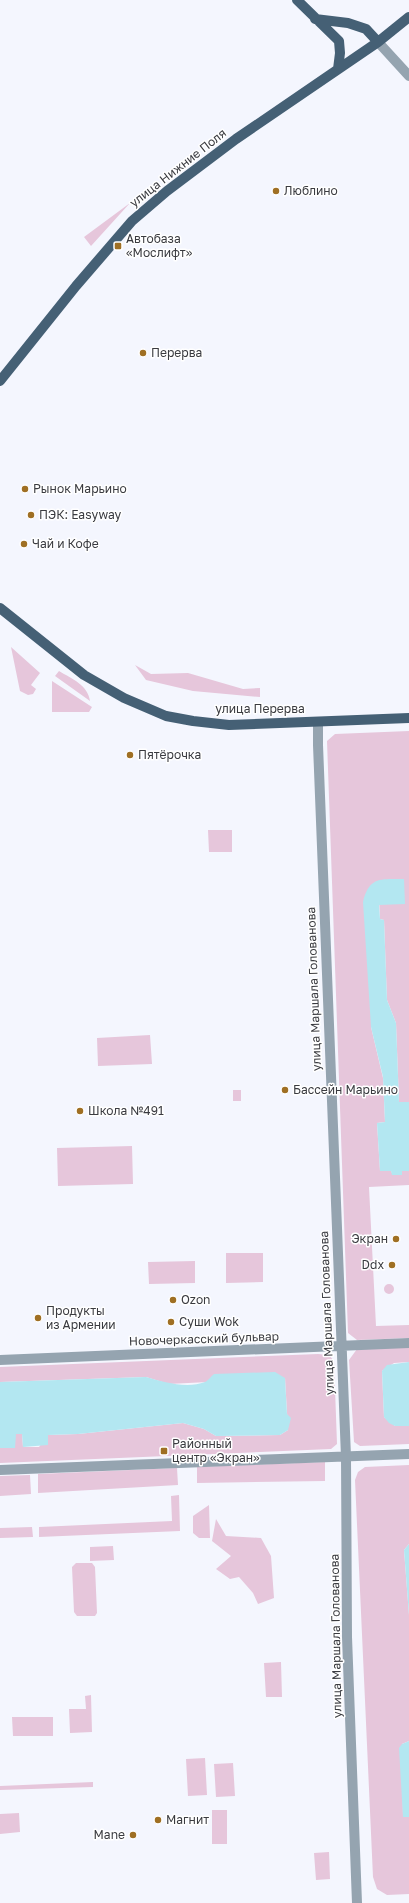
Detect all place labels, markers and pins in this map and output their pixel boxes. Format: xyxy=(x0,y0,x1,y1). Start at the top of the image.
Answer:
place label: Люблино xyxy=(284,183,338,198)
marker: Люблино xyxy=(271,186,281,196)
place label: Автобаза «Мослифт» xyxy=(126,231,193,260)
marker: Автобаза «Мослифт» xyxy=(113,241,123,251)
place label: Перерва xyxy=(151,345,202,360)
marker: Перерва xyxy=(138,348,148,358)
place label: Рынок Марьино xyxy=(33,481,127,496)
marker: Рынок Марьино xyxy=(20,484,30,494)
place label: ПЭК: Easyway xyxy=(39,507,121,522)
marker: ПЭК: Easyway xyxy=(26,510,36,520)
place label: Чай и Кофе xyxy=(32,536,99,551)
marker: Чай и Кофе xyxy=(19,539,29,549)
place label: Пятёрочка xyxy=(138,747,201,762)
marker: Пятёрочка xyxy=(125,750,135,760)
place label: Бассейн Марьино xyxy=(293,1082,398,1097)
marker: Бассейн Марьино xyxy=(280,1085,290,1095)
place label: Школа №491 xyxy=(88,1103,164,1118)
marker: Школа №491 xyxy=(75,1106,85,1116)
place label: Экран xyxy=(351,1231,388,1246)
marker: Экран xyxy=(391,1234,401,1244)
place label: Ddx xyxy=(362,1257,384,1272)
marker: Ddx xyxy=(387,1260,397,1270)
place label: Ozon xyxy=(181,1292,210,1307)
marker: Ozon xyxy=(168,1295,178,1305)
place label: Продукты из Армении xyxy=(46,1303,116,1332)
marker: Продукты из Армении xyxy=(33,1313,43,1323)
place label: Суши Wok xyxy=(179,1314,239,1329)
marker: Суши Wok xyxy=(166,1317,176,1327)
place label: Районный центр «Экран» xyxy=(172,1436,260,1465)
marker: Районный центр «Экран» xyxy=(159,1446,169,1456)
place label: Магнит xyxy=(166,1812,209,1827)
marker: Магнит xyxy=(153,1815,163,1825)
place label: Mane xyxy=(94,1827,125,1842)
marker: Mane xyxy=(128,1830,138,1840)

